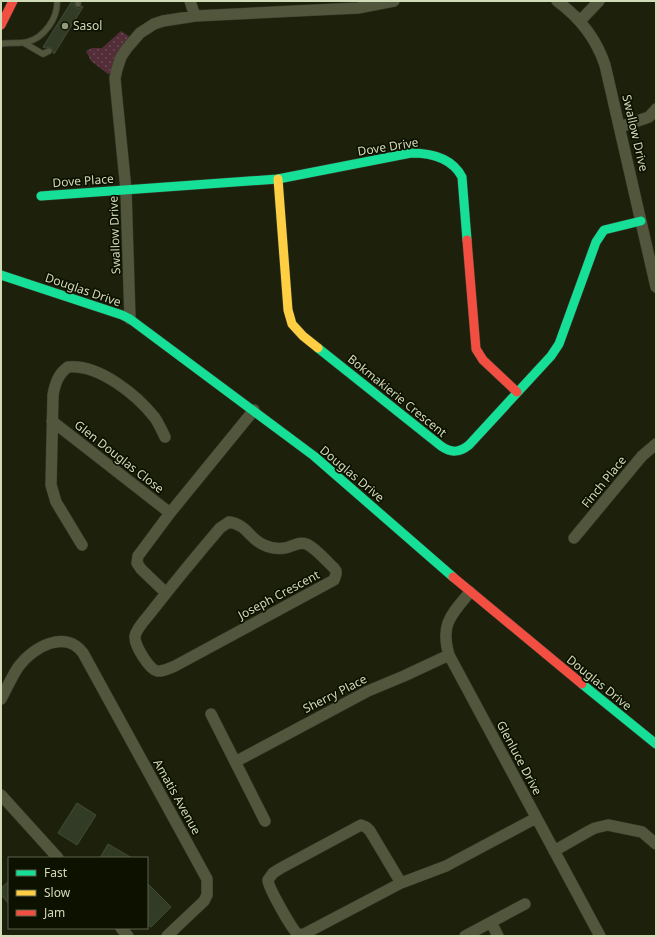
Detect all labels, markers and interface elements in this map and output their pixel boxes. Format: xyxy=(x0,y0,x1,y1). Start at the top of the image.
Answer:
place label: Sasol xyxy=(73,17,102,34)
marker: Sasol xyxy=(60,21,70,31)
street label: Swallow Drive xyxy=(618,93,653,173)
street label: Dove Drive xyxy=(356,133,420,160)
street label: Dove Place xyxy=(52,170,114,191)
street label: Swallow Drive xyxy=(105,195,124,274)
street label: Douglas Drive xyxy=(43,269,124,311)
street label: Bokmakierie Crescent xyxy=(344,350,451,441)
street label: Glen Douglas Close xyxy=(71,416,168,497)
street label: Douglas Drive xyxy=(317,442,388,506)
street label: Finch Place xyxy=(577,452,630,511)
street label: Joseph Crescent xyxy=(234,566,323,624)
street label: Douglas Drive xyxy=(563,651,636,714)
street label: Sherry Place xyxy=(300,670,370,717)
street label: Glenluce Drive xyxy=(493,718,546,798)
street label: Amatis Avenue xyxy=(150,756,205,838)
legend xyxy=(8,857,148,929)
text: Fast xyxy=(44,864,68,881)
text: Slow xyxy=(44,884,71,901)
text: Jam xyxy=(43,904,65,921)

